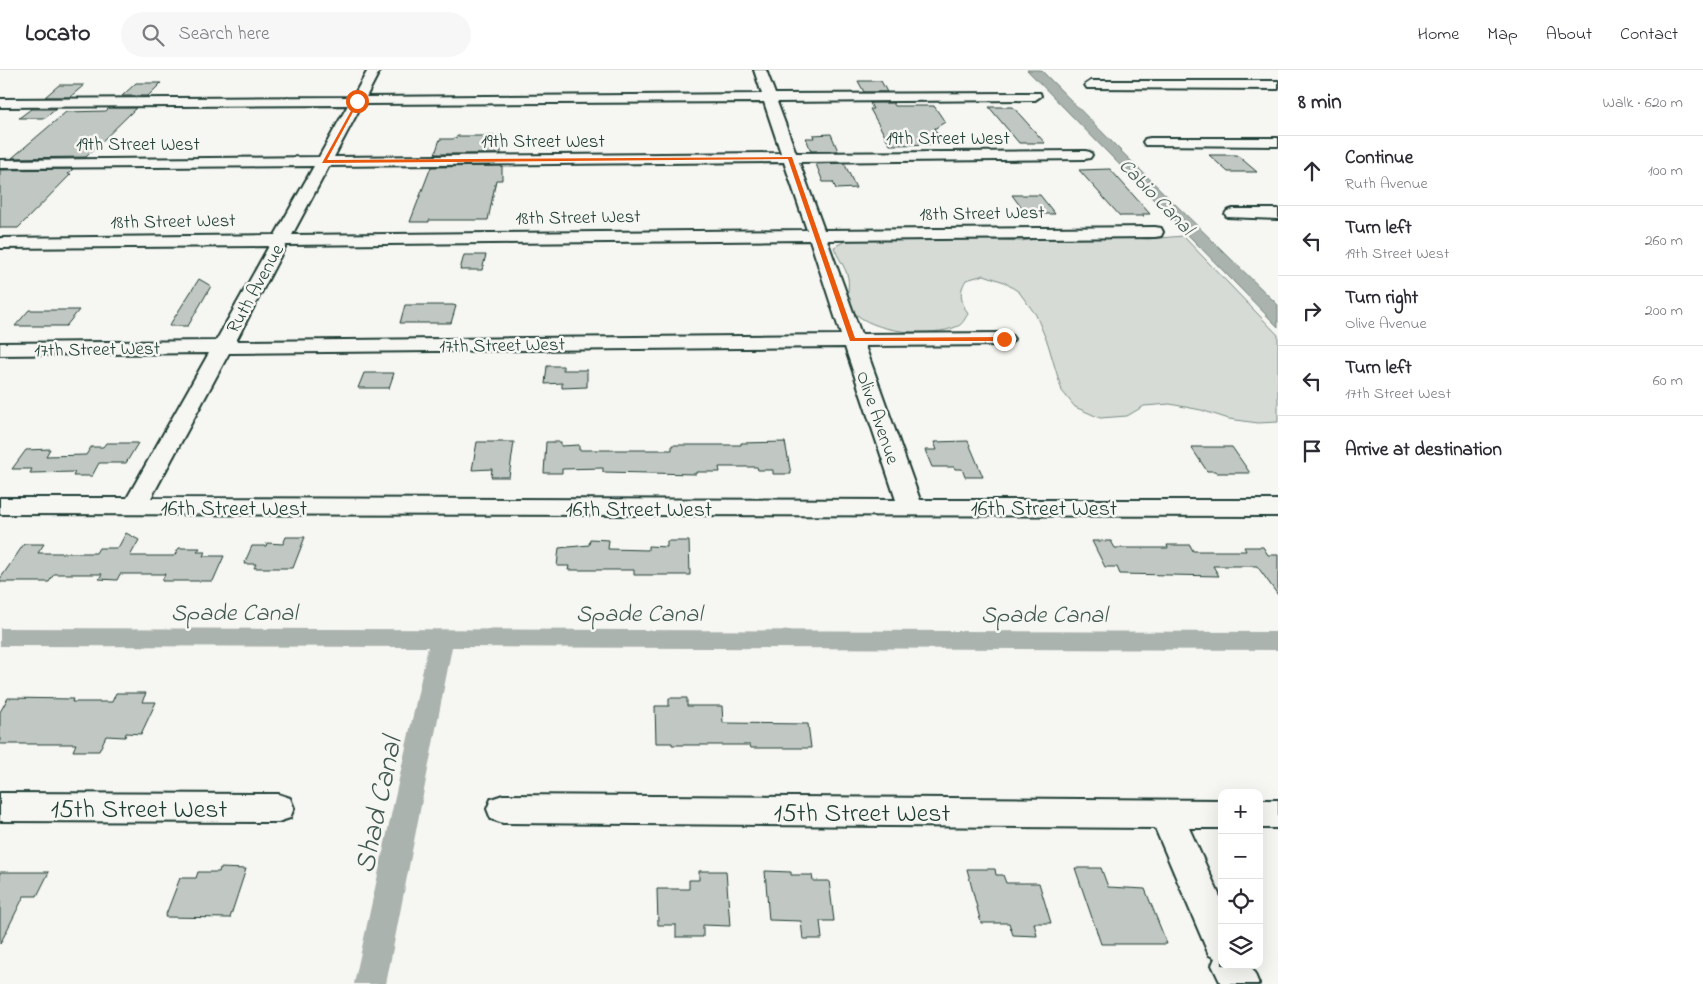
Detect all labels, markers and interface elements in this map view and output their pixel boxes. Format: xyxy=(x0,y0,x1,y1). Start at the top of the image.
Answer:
search box xyxy=(121,12,471,57)
text: Locato xyxy=(25,17,91,52)
icon: search xyxy=(139,21,167,49)
text: Search here xyxy=(179,21,270,48)
text: Home xyxy=(1418,22,1459,48)
text: Map xyxy=(1487,22,1518,48)
text: About xyxy=(1546,22,1592,48)
text: Contact xyxy=(1620,22,1678,48)
text: 8 min xyxy=(1298,88,1342,118)
route start xyxy=(346,90,369,113)
text: Walk · 620 m xyxy=(1603,91,1683,115)
street label: 19th Street West xyxy=(886,126,1011,153)
street label: 19th Street West xyxy=(481,129,606,156)
street label: 19th Street West xyxy=(76,132,201,159)
text: Continue xyxy=(1345,145,1413,172)
water label: Cabio Canal xyxy=(1111,153,1201,245)
icon: ahead xyxy=(1298,157,1326,185)
text: 100 m xyxy=(1648,159,1683,183)
text: Ruth Avenue xyxy=(1345,172,1428,196)
street label: 18th Street West xyxy=(919,200,1046,229)
street label: 18th Street West xyxy=(515,204,642,233)
street label: 18th Street West xyxy=(110,208,237,237)
text: Turn left xyxy=(1345,215,1412,242)
icon: left xyxy=(1298,227,1326,255)
text: 260 m xyxy=(1645,229,1683,253)
street label: Ruth Avenue xyxy=(221,239,292,339)
text: 19th Street West xyxy=(1345,242,1449,266)
text: Turn right xyxy=(1345,285,1418,312)
icon: right xyxy=(1298,297,1326,325)
text: 200 m xyxy=(1645,299,1683,323)
text: Olive Avenue xyxy=(1345,312,1427,336)
route end xyxy=(993,328,1016,351)
street label: 17th Street West xyxy=(439,332,566,361)
street label: 17th Street West xyxy=(34,336,161,365)
text: Turn left xyxy=(1345,355,1412,382)
icon: left xyxy=(1298,367,1326,395)
street label: Olive Avenue xyxy=(848,368,905,469)
text: 60 m xyxy=(1653,369,1683,393)
text: 17th Street West xyxy=(1345,382,1451,406)
icon: arrive xyxy=(1298,437,1326,465)
text: Arrive at destination xyxy=(1345,437,1502,464)
street label: 16th Street West xyxy=(161,494,308,526)
street label: 16th Street West xyxy=(971,494,1118,526)
street label: 16th Street West xyxy=(566,495,713,527)
water label: Spade Canal xyxy=(171,597,300,632)
water label: Spade Canal xyxy=(576,598,705,633)
water label: Spade Canal xyxy=(981,599,1110,634)
water label: Shad Canal xyxy=(345,731,415,877)
map controls xyxy=(1218,789,1263,969)
button: + xyxy=(1218,789,1263,834)
street label: 15th Street West xyxy=(51,792,228,830)
street label: 15th Street West xyxy=(774,796,951,834)
button: − xyxy=(1218,834,1263,879)
button: locate xyxy=(1218,879,1263,924)
button: layers xyxy=(1218,924,1263,969)

